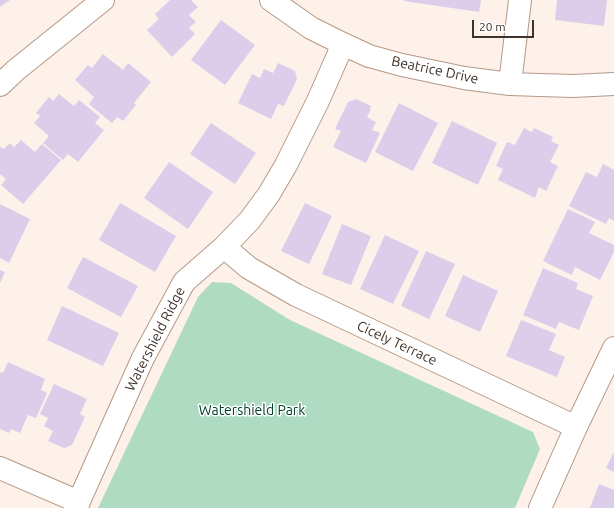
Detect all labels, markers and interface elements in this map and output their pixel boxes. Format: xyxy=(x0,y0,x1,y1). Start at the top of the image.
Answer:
scale bar xyxy=(474,12,536,38)
text: 20 m xyxy=(479,20,506,33)
street label: Beatrice Drive xyxy=(390,53,480,87)
street label: Watershield Ridge xyxy=(121,284,189,394)
street label: Cicely Terrace xyxy=(354,317,440,369)
park label: Watershield Park xyxy=(199,402,305,418)

